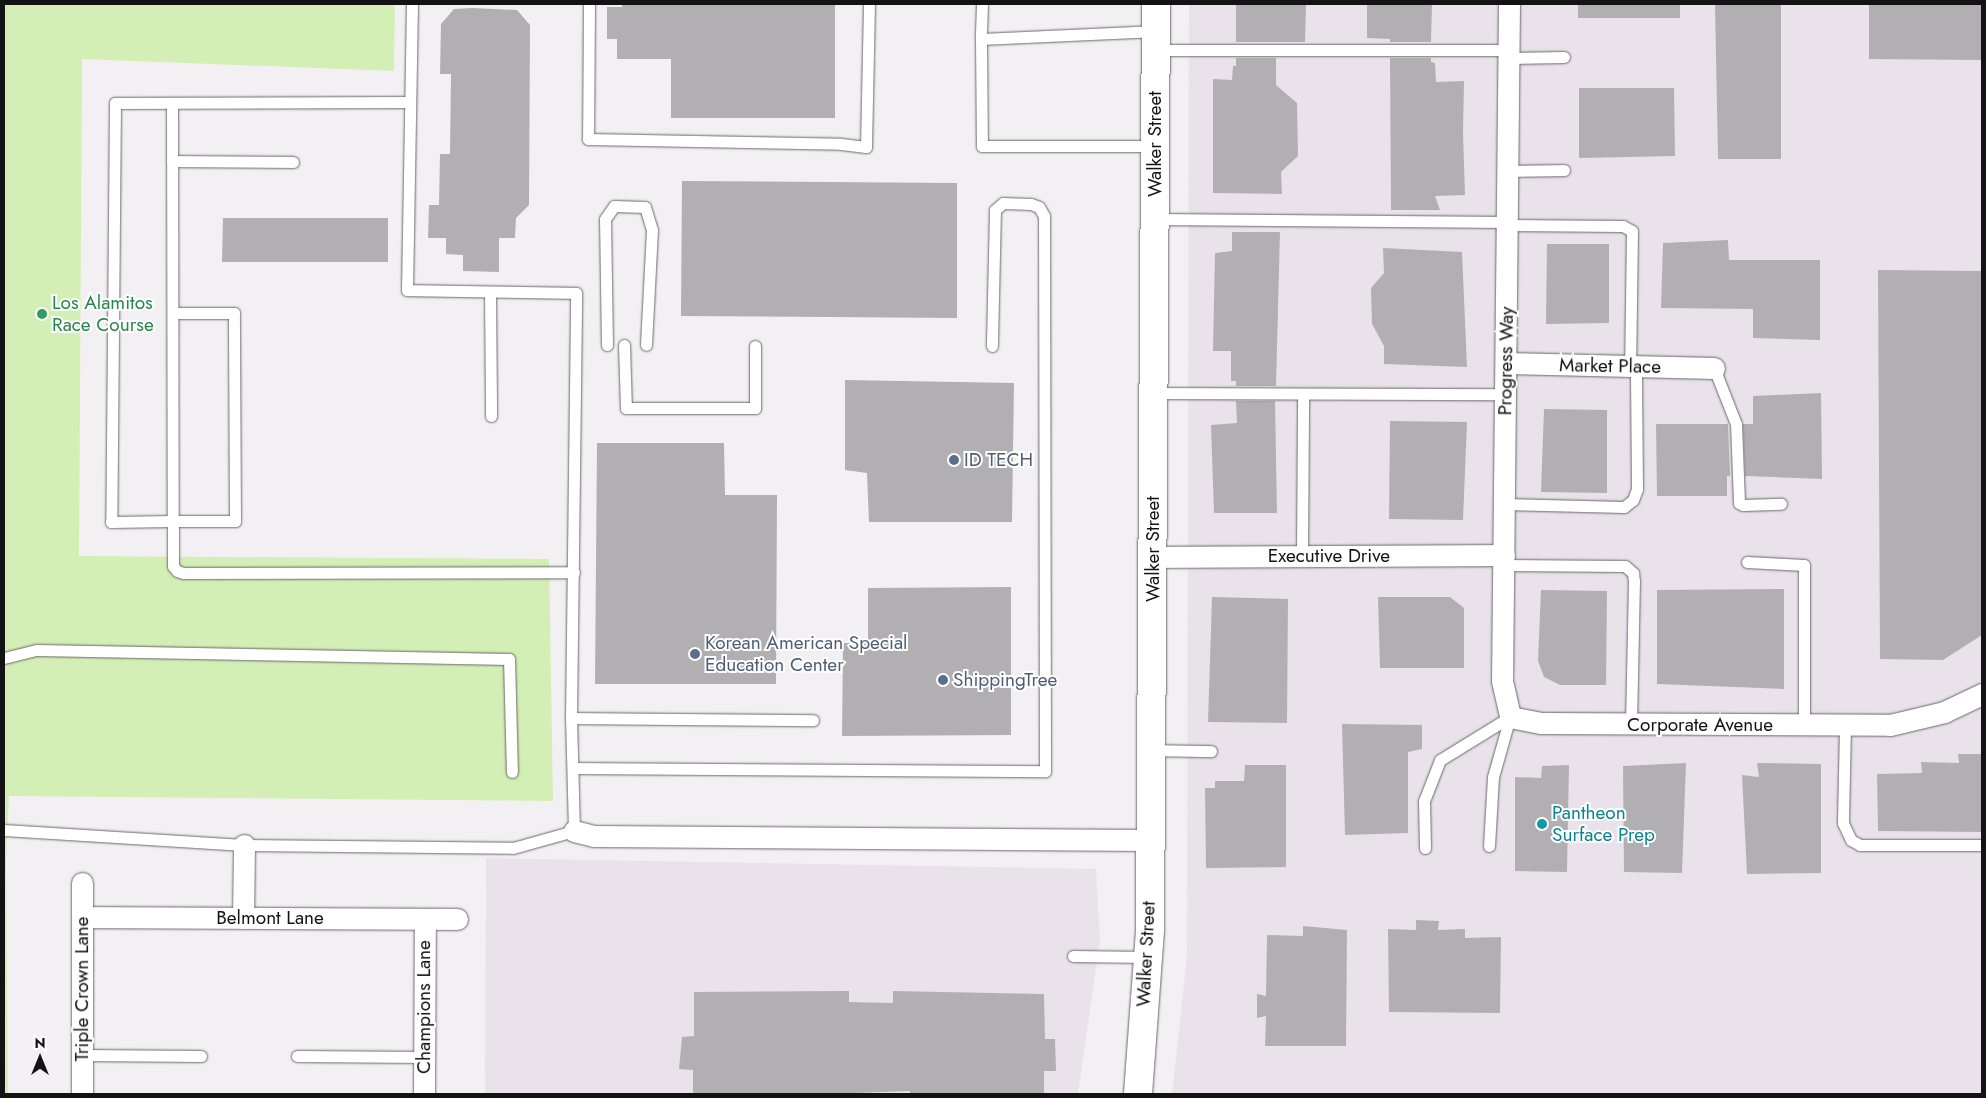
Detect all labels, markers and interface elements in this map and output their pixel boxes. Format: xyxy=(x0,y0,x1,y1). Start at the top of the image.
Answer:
street label: Walker Street xyxy=(1144,91,1166,197)
place label: Los Alamitos Race Course xyxy=(52,292,154,336)
street label: Progress Way xyxy=(1494,306,1518,416)
marker: Los Alamitos Race Course xyxy=(36,308,48,320)
street label: Market Place xyxy=(1559,354,1661,378)
place label: ID TECH xyxy=(964,449,1033,471)
marker: ID TECH xyxy=(948,454,960,466)
street label: Walker Street xyxy=(1142,496,1164,602)
street label: Executive Drive xyxy=(1268,545,1390,567)
place label: Korean American Special Education Center xyxy=(705,632,907,676)
marker: Korean American Special Education Center xyxy=(689,648,701,660)
place label: ShippingTree xyxy=(953,669,1057,691)
marker: ShippingTree xyxy=(937,674,949,686)
street label: Corporate Avenue xyxy=(1627,714,1773,736)
place label: Pantheon Surface Prep xyxy=(1552,802,1655,846)
marker: Pantheon Surface Prep xyxy=(1536,818,1548,830)
street label: Walker Street xyxy=(1132,901,1160,1007)
street label: Belmont Lane xyxy=(216,907,324,929)
street label: Triple Crown Lane xyxy=(71,917,93,1061)
street label: Champions Lane xyxy=(413,940,435,1074)
north arrow xyxy=(15,1033,65,1083)
text: N xyxy=(34,1033,46,1053)

